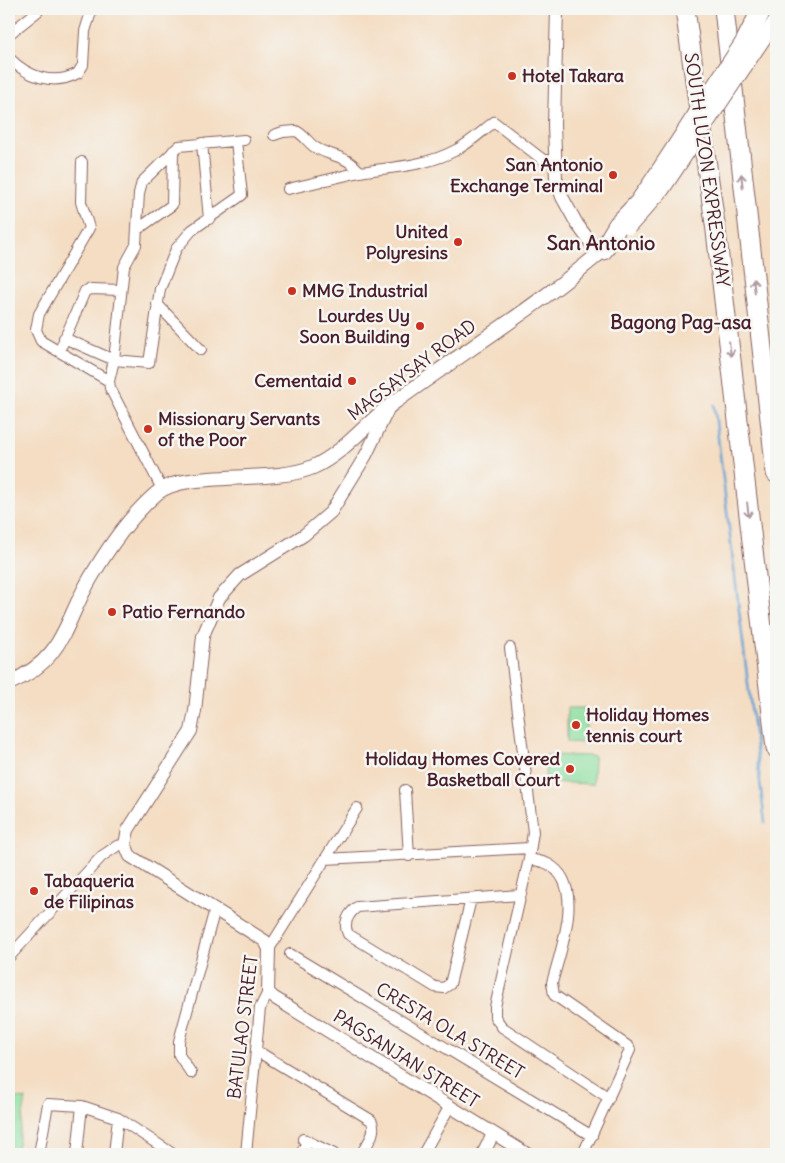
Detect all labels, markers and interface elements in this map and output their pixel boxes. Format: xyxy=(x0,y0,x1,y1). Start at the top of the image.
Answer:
street label: SOUTH LUZON EXPRESSWAY xyxy=(680,51,735,289)
place label: Hotel Takara xyxy=(522,64,624,87)
marker: Hotel Takara xyxy=(506,70,518,82)
place label: San Antonio Exchange Terminal xyxy=(450,153,603,197)
marker: San Antonio Exchange Terminal xyxy=(607,169,619,181)
one-way arrow xyxy=(738,173,747,189)
place label: United Polyresins xyxy=(366,220,448,264)
district label: San Antonio xyxy=(547,230,655,255)
marker: United Polyresins xyxy=(452,236,464,248)
one-way arrow xyxy=(749,278,759,294)
place label: MMG Industrial xyxy=(302,279,428,302)
marker: MMG Industrial xyxy=(286,285,298,297)
place label: Lourdes Uy Soon Building xyxy=(300,304,410,348)
district label: Bagong Pag-asa xyxy=(610,310,752,334)
street label: MAGSAYSAY ROAD xyxy=(343,314,480,425)
marker: Lourdes Uy Soon Building xyxy=(414,320,426,332)
one-way arrow xyxy=(725,340,735,356)
place label: Cementaid xyxy=(254,369,342,392)
marker: Cementaid xyxy=(346,375,358,387)
place label: Missionary Servants of the Poor xyxy=(158,407,320,451)
marker: Missionary Servants of the Poor xyxy=(142,423,154,435)
one-way arrow xyxy=(743,502,753,518)
place label: Patio Fernando xyxy=(122,600,245,623)
marker: Patio Fernando xyxy=(106,606,118,618)
place label: Holiday Homes tennis court xyxy=(586,703,709,747)
marker: Holiday Homes tennis court xyxy=(570,719,582,731)
place label: Holiday Homes Covered Basketball Court xyxy=(365,747,561,791)
marker: Holiday Homes Covered Basketball Court xyxy=(564,763,576,775)
place label: Tabaqueria de Filipinas xyxy=(44,869,134,913)
marker: Tabaqueria de Filipinas xyxy=(28,885,40,897)
street label: BATULAO STREET xyxy=(222,954,263,1100)
street label: CRESTA OLA STREET xyxy=(372,977,529,1084)
street label: PAGSANJAN STREET xyxy=(329,1004,483,1113)

